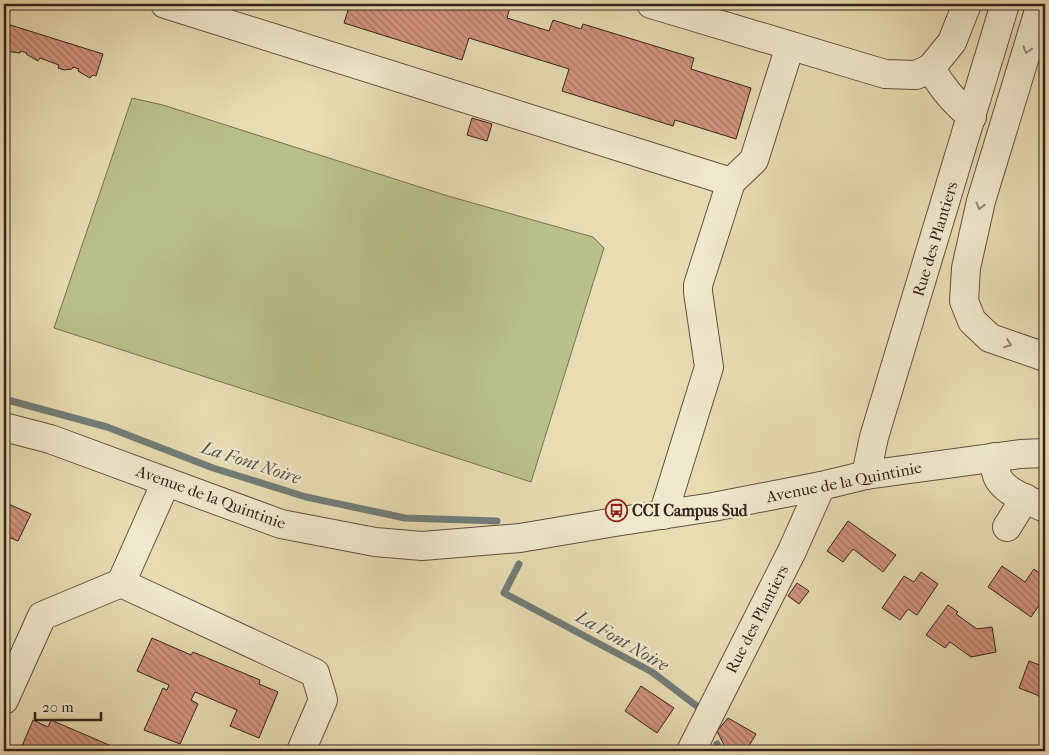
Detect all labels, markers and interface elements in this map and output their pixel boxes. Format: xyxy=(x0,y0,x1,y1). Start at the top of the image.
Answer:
one-way arrow xyxy=(1022,46,1032,54)
street label: Rue des Plantiers xyxy=(908,179,962,299)
one-way arrow xyxy=(975,202,986,210)
one-way arrow xyxy=(1003,338,1012,348)
water label: La Font Noire xyxy=(197,436,304,489)
street label: Avenue de la Quintinie xyxy=(764,458,923,507)
street label: Avenue de la Quintinie xyxy=(133,461,289,533)
bus stop icon: CCI Campus Sud xyxy=(604,498,628,522)
place label: CCI Campus Sud xyxy=(632,501,749,521)
street label: Rue des Plantiers xyxy=(721,561,793,676)
water label: La Font Noire xyxy=(570,605,673,676)
scale bar xyxy=(35,690,101,722)
text: 20 m xyxy=(42,698,74,716)

